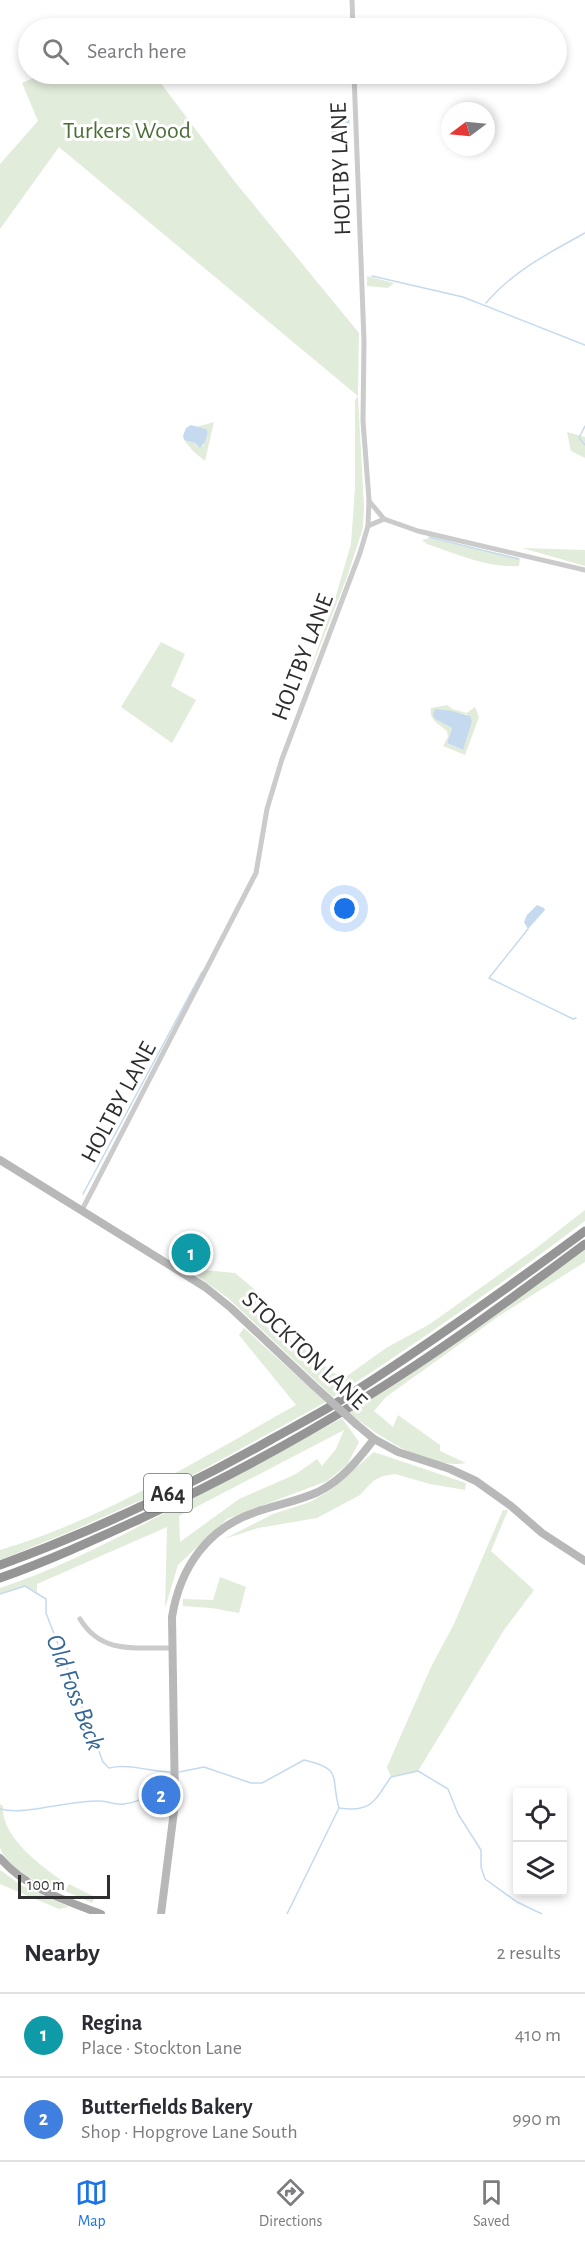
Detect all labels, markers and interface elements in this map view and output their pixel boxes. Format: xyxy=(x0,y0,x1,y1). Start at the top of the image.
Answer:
search box xyxy=(18,18,567,84)
icon: search xyxy=(39,35,72,68)
text: Search here xyxy=(87,40,186,62)
street label: HOLTBY LANE xyxy=(327,102,355,236)
north arrow xyxy=(441,102,495,156)
park label: Turkers Wood xyxy=(63,119,191,143)
street label: HOLTBY LANE xyxy=(268,590,338,724)
your location xyxy=(330,894,359,923)
street label: HOLTBY LANE xyxy=(77,1038,161,1167)
pin: 1 xyxy=(172,1230,210,1276)
street label: STOCKTON LANE xyxy=(237,1287,371,1415)
road number: A64 xyxy=(144,1474,192,1512)
water label: Old Foss Beck xyxy=(41,1631,109,1754)
pin: 2 xyxy=(142,1772,180,1818)
map controls xyxy=(513,1788,567,1896)
button: locate xyxy=(513,1788,567,1842)
button: layers xyxy=(513,1842,567,1896)
scale bar xyxy=(18,1872,110,1900)
text: 100 m xyxy=(27,1877,65,1893)
text: Nearby xyxy=(24,1940,100,1966)
text: 2 results xyxy=(497,1943,561,1963)
text: Regina xyxy=(81,2012,142,2034)
text: 1 xyxy=(40,2025,47,2045)
text: 410 m xyxy=(515,2025,561,2045)
text: Place · Stockton Lane xyxy=(81,2038,242,2058)
text: Butterfields Bakery xyxy=(81,2096,252,2118)
text: 2 xyxy=(39,2109,48,2129)
text: 990 m xyxy=(512,2109,561,2129)
text: Shop · Hopgrove Lane South xyxy=(81,2122,298,2142)
tab: Map xyxy=(75,2176,108,2231)
tab: Directions xyxy=(259,2176,323,2231)
tab: Saved xyxy=(473,2176,510,2231)

